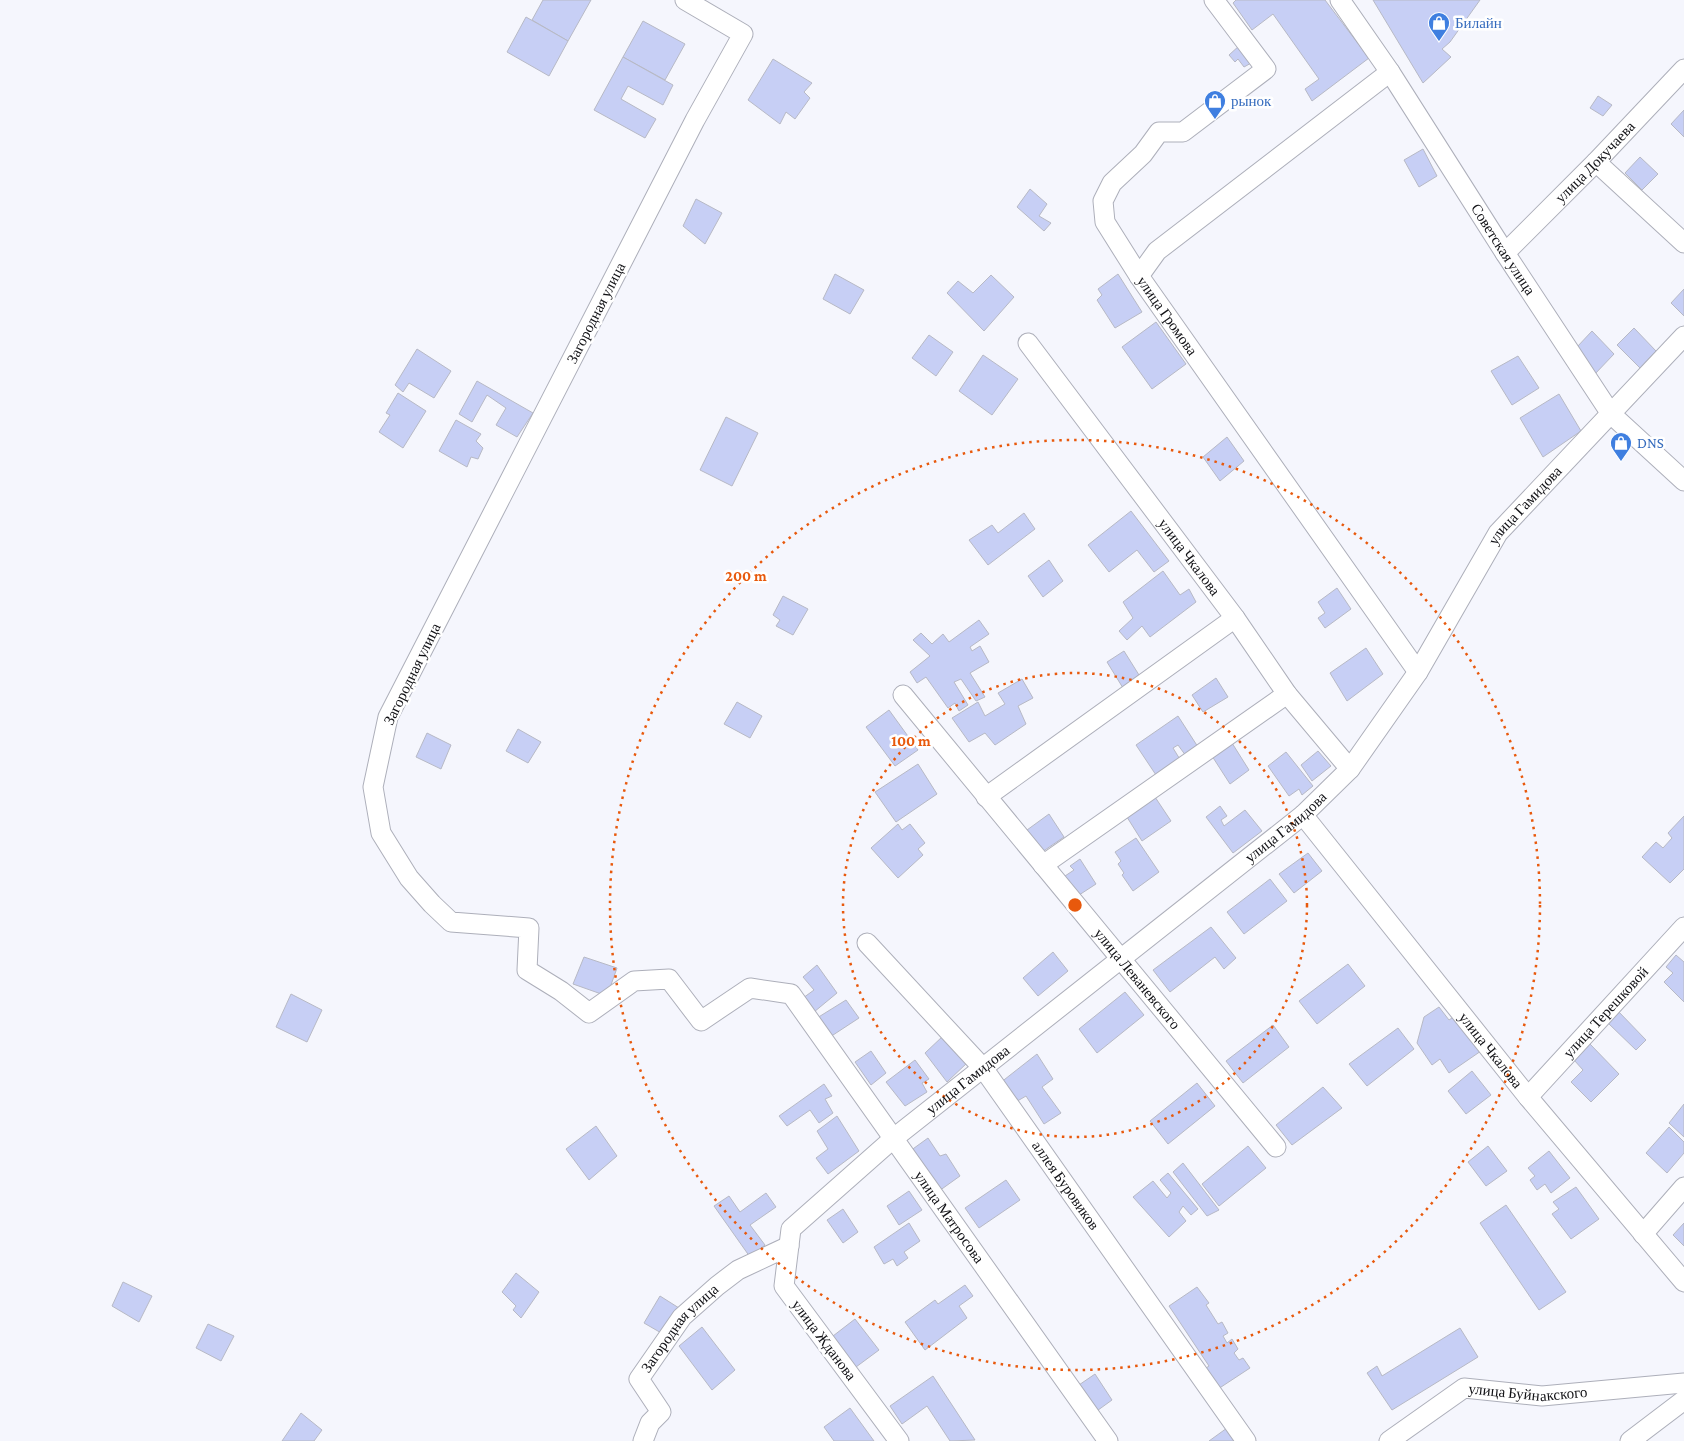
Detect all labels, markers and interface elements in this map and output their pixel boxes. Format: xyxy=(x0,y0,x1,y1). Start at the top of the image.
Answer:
shop icon: Билайн xyxy=(1427,11,1451,42)
place label: Билайн xyxy=(1455,15,1502,31)
shop icon: рынок xyxy=(1203,89,1227,120)
place label: рынок xyxy=(1231,93,1272,109)
street label: улица Докучаева xyxy=(1552,118,1638,206)
street label: Советская улица xyxy=(1468,201,1539,298)
street label: Загородная улица xyxy=(564,260,628,366)
street label: улица Громова xyxy=(1134,273,1201,359)
shop icon: DNS xyxy=(1609,431,1633,462)
place label: DNS xyxy=(1637,435,1664,451)
street label: улица Гамидова xyxy=(1485,463,1565,548)
street label: улица Чкалова xyxy=(1155,516,1223,599)
text: 200 m xyxy=(725,568,767,584)
street label: Загородная улица xyxy=(380,620,444,727)
text: 100 m xyxy=(891,733,931,749)
street label: улица Гамидова xyxy=(1242,788,1330,866)
centre of rings xyxy=(1066,896,1084,914)
street label: улица Леваневского xyxy=(1091,925,1183,1032)
street label: улица Терешковой xyxy=(1560,964,1651,1061)
street label: улица Чкалова xyxy=(1456,1009,1526,1092)
street label: улица Гамидова xyxy=(923,1042,1013,1117)
street label: аллея Буровиков xyxy=(1029,1138,1103,1233)
street label: улица Матросова xyxy=(911,1168,987,1266)
street label: Загородная улица xyxy=(638,1281,722,1375)
street label: улица Жданова xyxy=(789,1297,860,1384)
street label: улица Буйнакского xyxy=(1468,1381,1588,1404)

